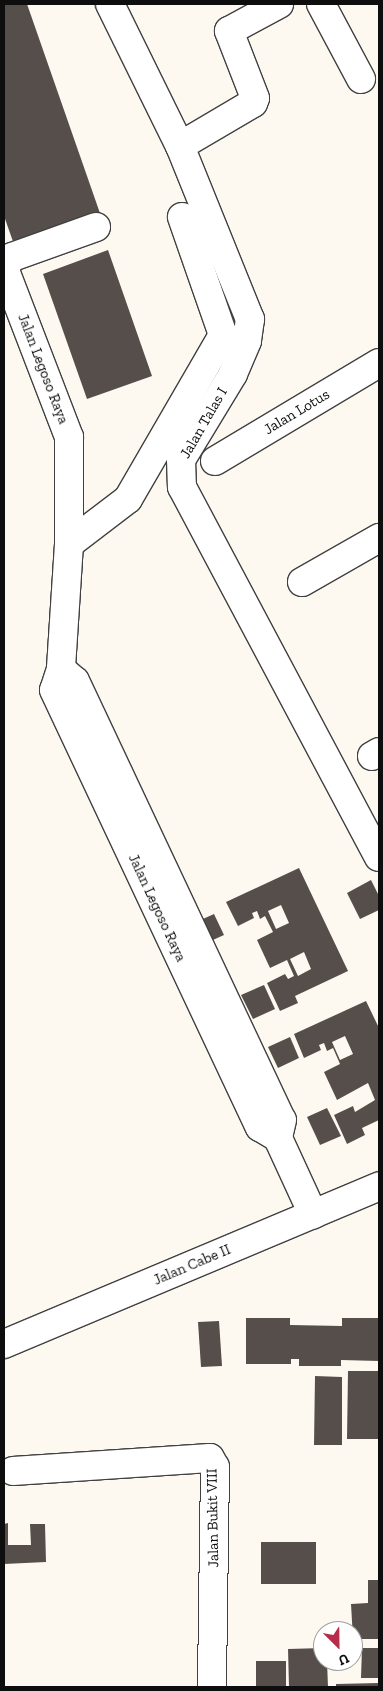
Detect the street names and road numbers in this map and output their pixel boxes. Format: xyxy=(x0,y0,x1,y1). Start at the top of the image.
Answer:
street label: Jalan Legoso Raya xyxy=(14,311,72,427)
street label: Jalan Talas I xyxy=(176,384,232,462)
street label: Jalan Lotus xyxy=(261,385,333,439)
street label: Jalan Legoso Raya xyxy=(124,851,190,965)
street label: Jalan Cabe II xyxy=(151,1241,233,1289)
street label: Jalan Bukit VIII xyxy=(203,1468,223,1568)

